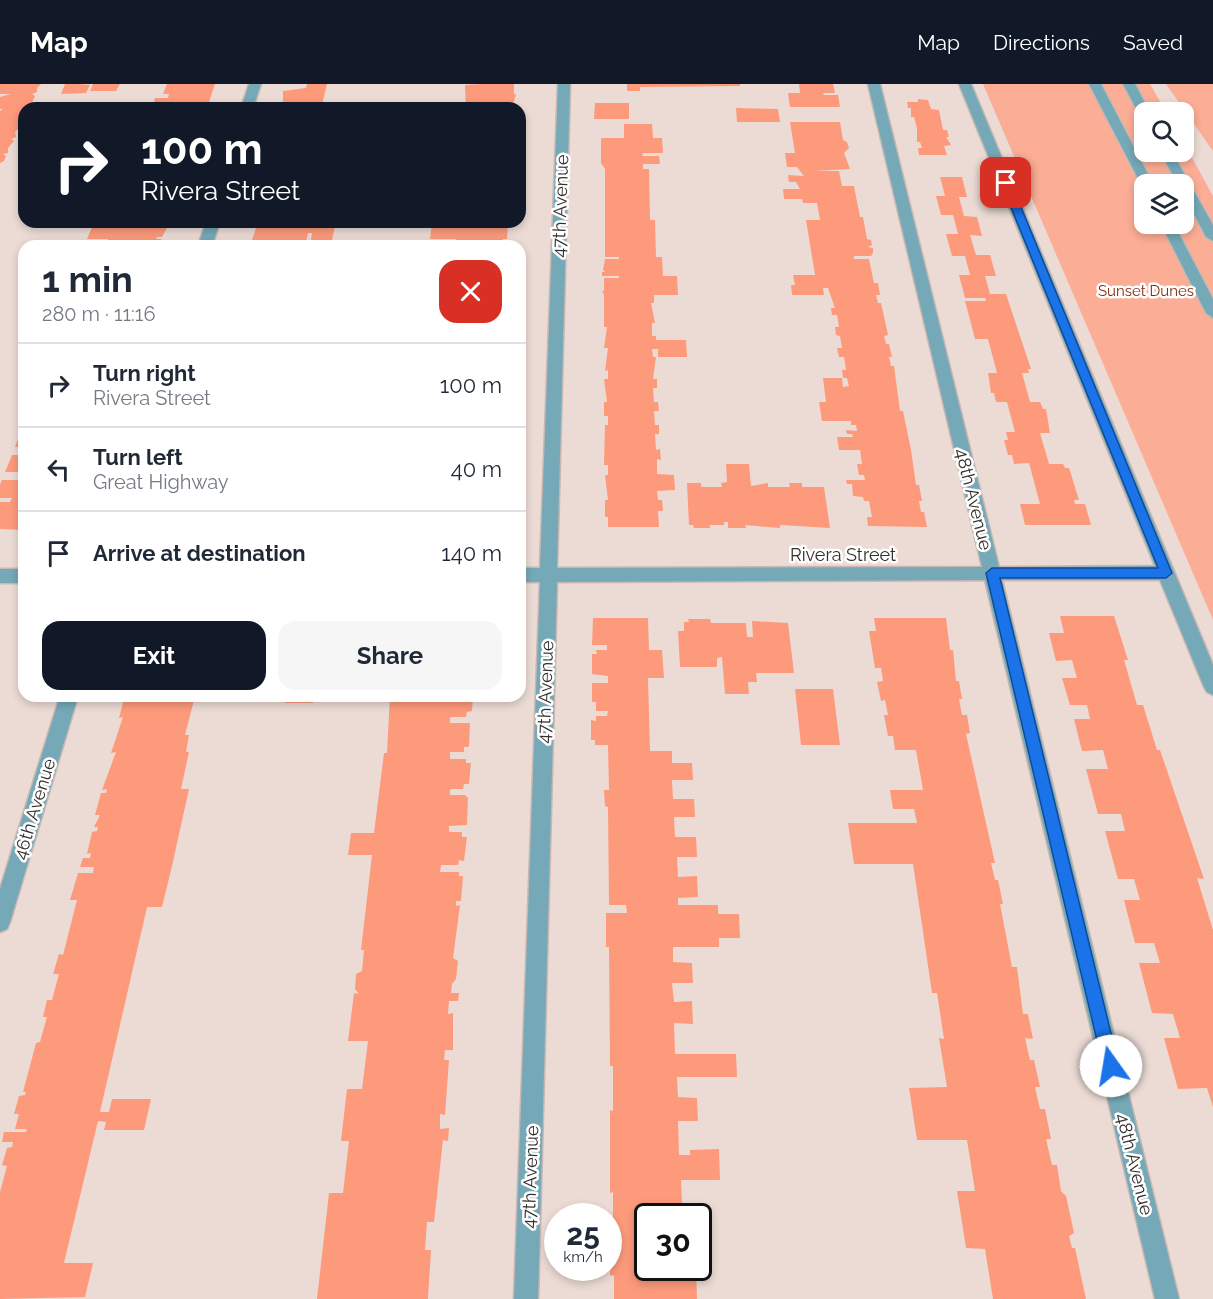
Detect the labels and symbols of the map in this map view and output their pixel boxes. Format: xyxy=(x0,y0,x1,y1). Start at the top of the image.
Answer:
street label: 47th Avenue xyxy=(548,154,572,258)
pin xyxy=(980,157,1031,208)
park label: Sunset Dunes xyxy=(1098,282,1194,300)
street label: 48th Avenue xyxy=(951,446,997,553)
street label: Rivera Street xyxy=(790,544,896,565)
street label: 47th Avenue xyxy=(533,640,557,744)
street label: 46th Avenue xyxy=(9,756,59,862)
position arrow xyxy=(1079,1034,1143,1098)
street label: 48th Avenue xyxy=(1112,1111,1158,1218)
street label: 47th Avenue xyxy=(518,1125,542,1229)
speed limit sign: 30 xyxy=(634,1203,712,1281)

